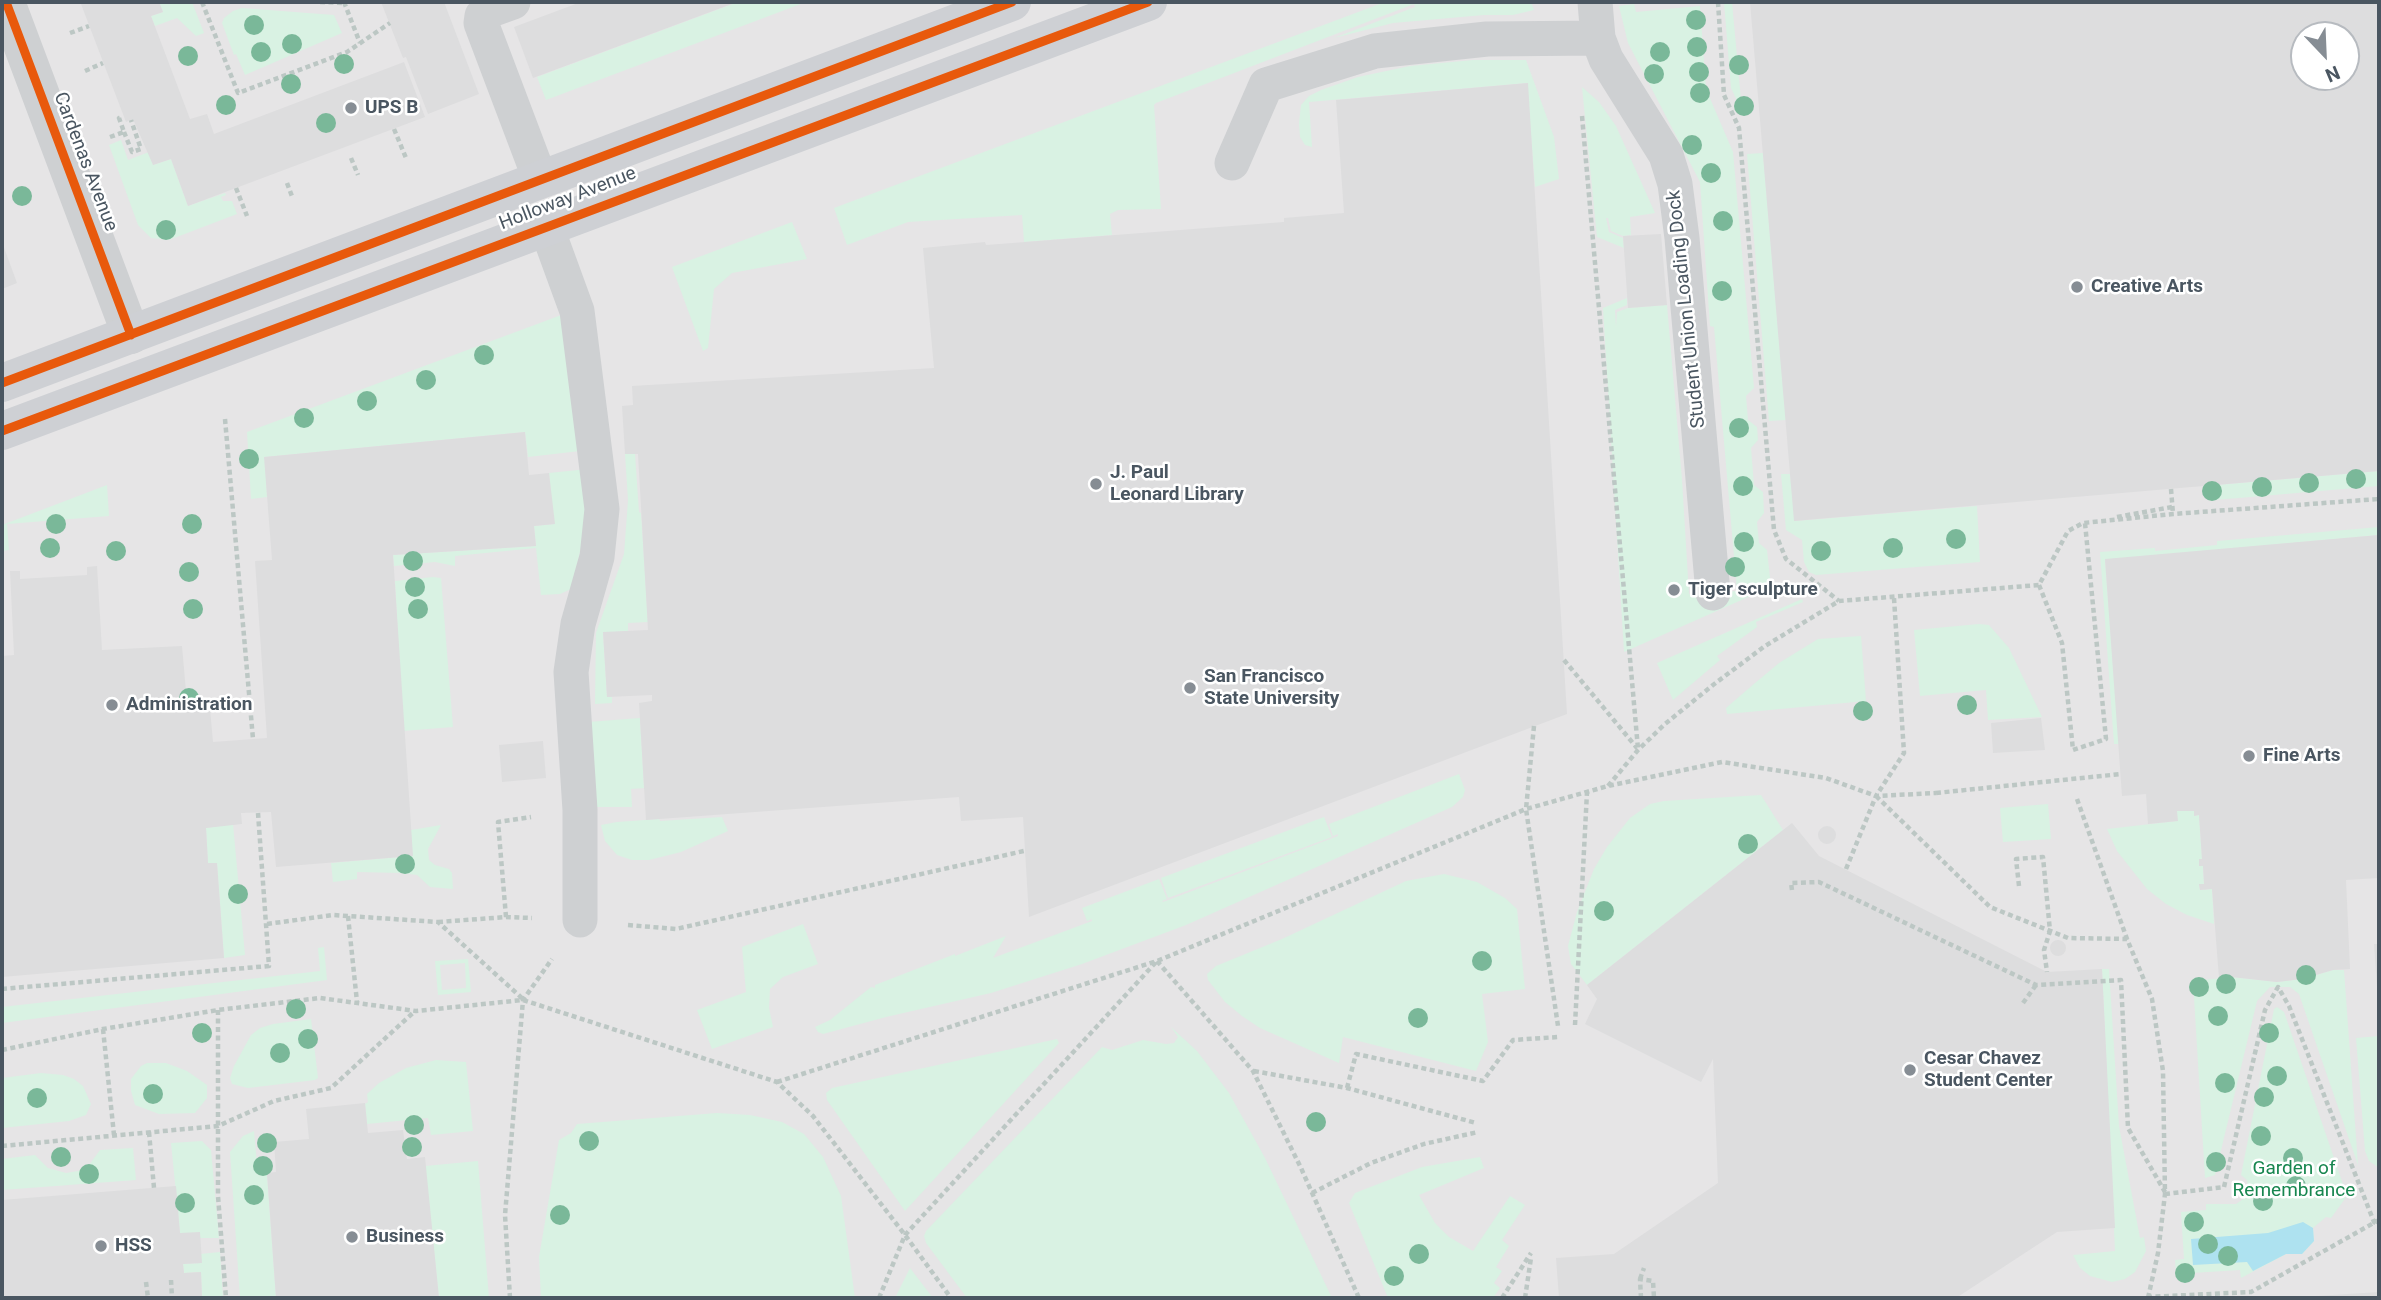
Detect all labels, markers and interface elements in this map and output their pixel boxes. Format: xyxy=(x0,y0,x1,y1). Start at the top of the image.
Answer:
north arrow xyxy=(2290,21,2360,91)
text: N xyxy=(2322,61,2343,87)
street label: Cardenas Avenue xyxy=(48,89,122,235)
place label: UPS B xyxy=(365,97,418,119)
marker: UPS B xyxy=(343,100,359,116)
street label: Holloway Avenue xyxy=(496,162,640,236)
street label: Student Union Loading Dock xyxy=(1663,189,1711,429)
place label: Creative Arts xyxy=(2091,276,2203,298)
marker: Creative Arts xyxy=(2069,279,2085,295)
place label: J. Paul Leonard Library xyxy=(1110,462,1244,506)
marker: J. Paul Leonard Library xyxy=(1088,476,1104,492)
place label: Tiger sculpture xyxy=(1688,579,1818,601)
marker: Tiger sculpture xyxy=(1666,582,1682,598)
place label: San Francisco State University xyxy=(1204,666,1339,710)
marker: San Francisco State University xyxy=(1182,680,1198,696)
place label: Administration xyxy=(126,694,252,716)
marker: Administration xyxy=(104,697,120,713)
place label: Fine Arts xyxy=(2263,745,2340,767)
marker: Fine Arts xyxy=(2241,748,2257,764)
place label: Cesar Chavez Student Center xyxy=(1924,1048,2053,1092)
marker: Cesar Chavez Student Center xyxy=(1902,1062,1918,1078)
park label: Garden of Remembrance xyxy=(2233,1158,2355,1202)
place label: Business xyxy=(366,1226,444,1248)
marker: Business xyxy=(344,1229,360,1245)
place label: HSS xyxy=(115,1235,152,1257)
marker: HSS xyxy=(93,1238,109,1254)

